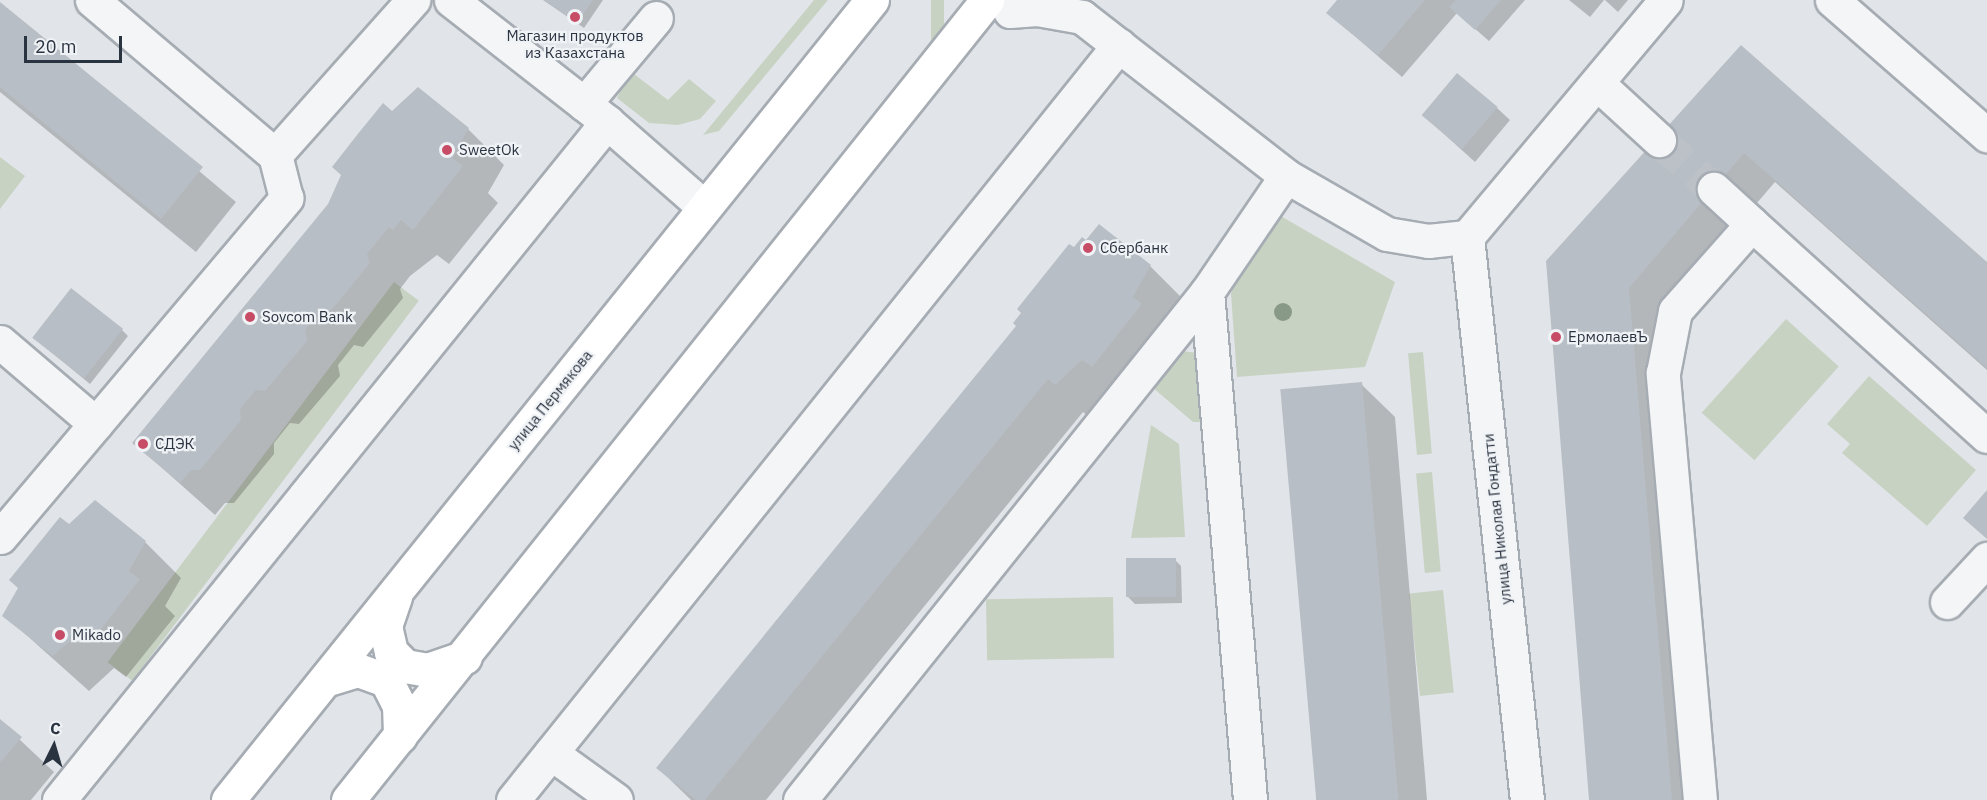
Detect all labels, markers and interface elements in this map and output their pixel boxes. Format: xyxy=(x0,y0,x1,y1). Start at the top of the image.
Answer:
marker: Магазин продуктов из Казахстана xyxy=(568,10,582,24)
scale bar xyxy=(27,24,124,62)
place label: Магазин продуктов из Казахстана xyxy=(506,26,644,61)
text: 20 m xyxy=(35,35,77,58)
place label: SweetOk xyxy=(459,141,519,159)
marker: SweetOk xyxy=(440,143,454,157)
place label: Сбербанк xyxy=(1100,239,1168,257)
marker: Сбербанк xyxy=(1081,241,1095,255)
place label: Sovcom Bank xyxy=(262,308,353,326)
marker: Sovcom Bank xyxy=(243,310,257,324)
place label: ЕрмолаевЪ xyxy=(1568,328,1648,346)
marker: ЕрмолаевЪ xyxy=(1549,330,1563,344)
street label: улица Пермякова xyxy=(504,346,596,454)
street label: улица Николая Гондатти xyxy=(1479,433,1515,605)
place label: СДЭК xyxy=(155,435,195,453)
marker: СДЭК xyxy=(136,437,150,451)
place label: Mikado xyxy=(72,626,121,644)
marker: Mikado xyxy=(53,628,67,642)
north arrow xyxy=(24,716,84,776)
text: С xyxy=(49,718,62,738)

